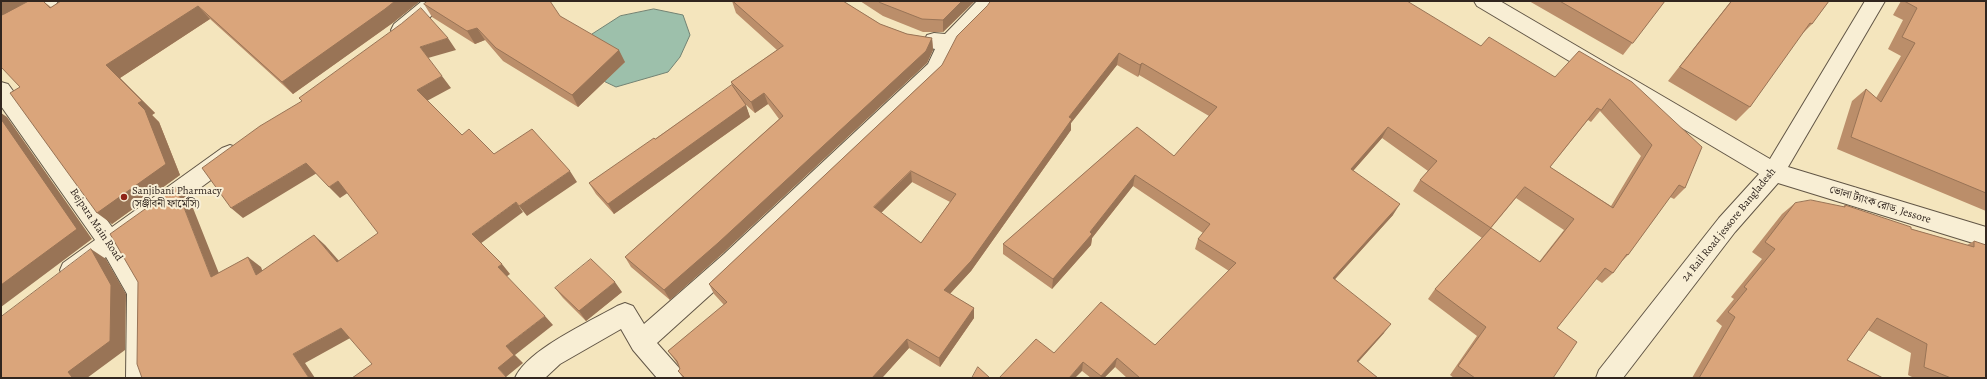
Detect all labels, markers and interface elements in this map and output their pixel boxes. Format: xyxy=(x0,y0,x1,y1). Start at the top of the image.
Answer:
street label: 24 Rail Road jessore Bangladesh xyxy=(1679,165,1779,285)
street label: ভোলা ট্যাংক রোড, Jessore xyxy=(1828,183,1932,227)
place label: Sanjibani Pharmacy (সঞ্জীবনী ফার্মেসি) xyxy=(132,184,222,210)
street label: Bejpara Main Road xyxy=(67,186,125,264)
marker: Sanjibani Pharmacy (সঞ্জীবনী ফার্মেসি) xyxy=(119,192,129,202)

